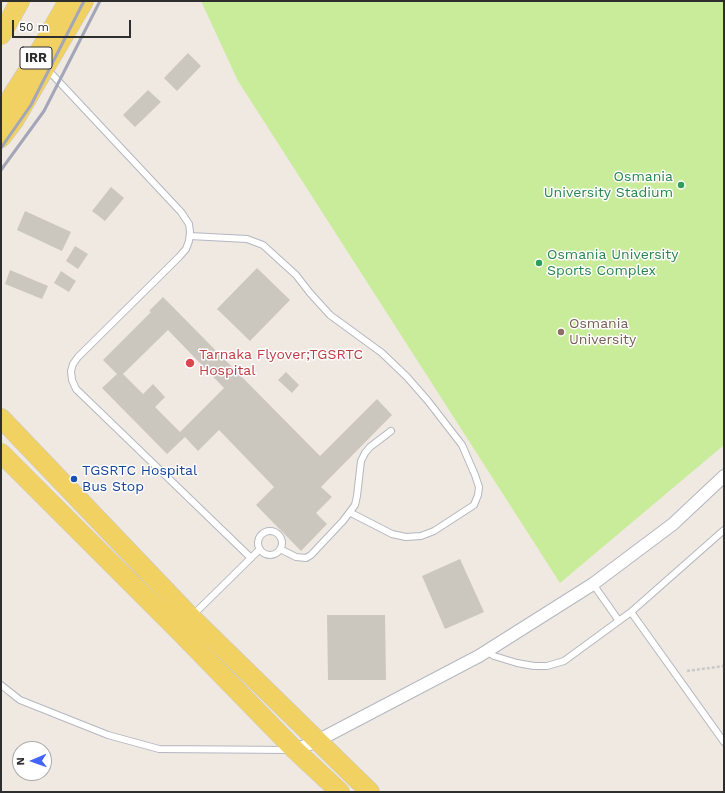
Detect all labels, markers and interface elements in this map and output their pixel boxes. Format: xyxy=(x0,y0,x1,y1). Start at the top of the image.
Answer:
scale bar xyxy=(14,12,133,38)
text: 50 m xyxy=(19,20,49,34)
road number: IRR xyxy=(20,47,52,69)
place label: Osmania University Stadium xyxy=(544,169,673,202)
marker: Osmania University Stadium xyxy=(676,180,686,190)
place label: Osmania University Sports Complex xyxy=(547,247,678,280)
marker: Osmania University Sports Complex xyxy=(534,258,544,268)
place label: Osmania University xyxy=(569,316,636,348)
marker: Osmania University xyxy=(556,327,566,337)
place label: Tarnaka Flyover;TGSRTC Hospital xyxy=(199,347,363,380)
marker: Tarnaka Flyover;TGSRTC Hospital xyxy=(184,357,196,369)
place label: TGSRTC Hospital Bus Stop xyxy=(82,463,197,496)
marker: TGSRTC Hospital Bus Stop xyxy=(69,474,79,484)
north arrow xyxy=(12,741,52,781)
text: N xyxy=(14,757,27,766)

